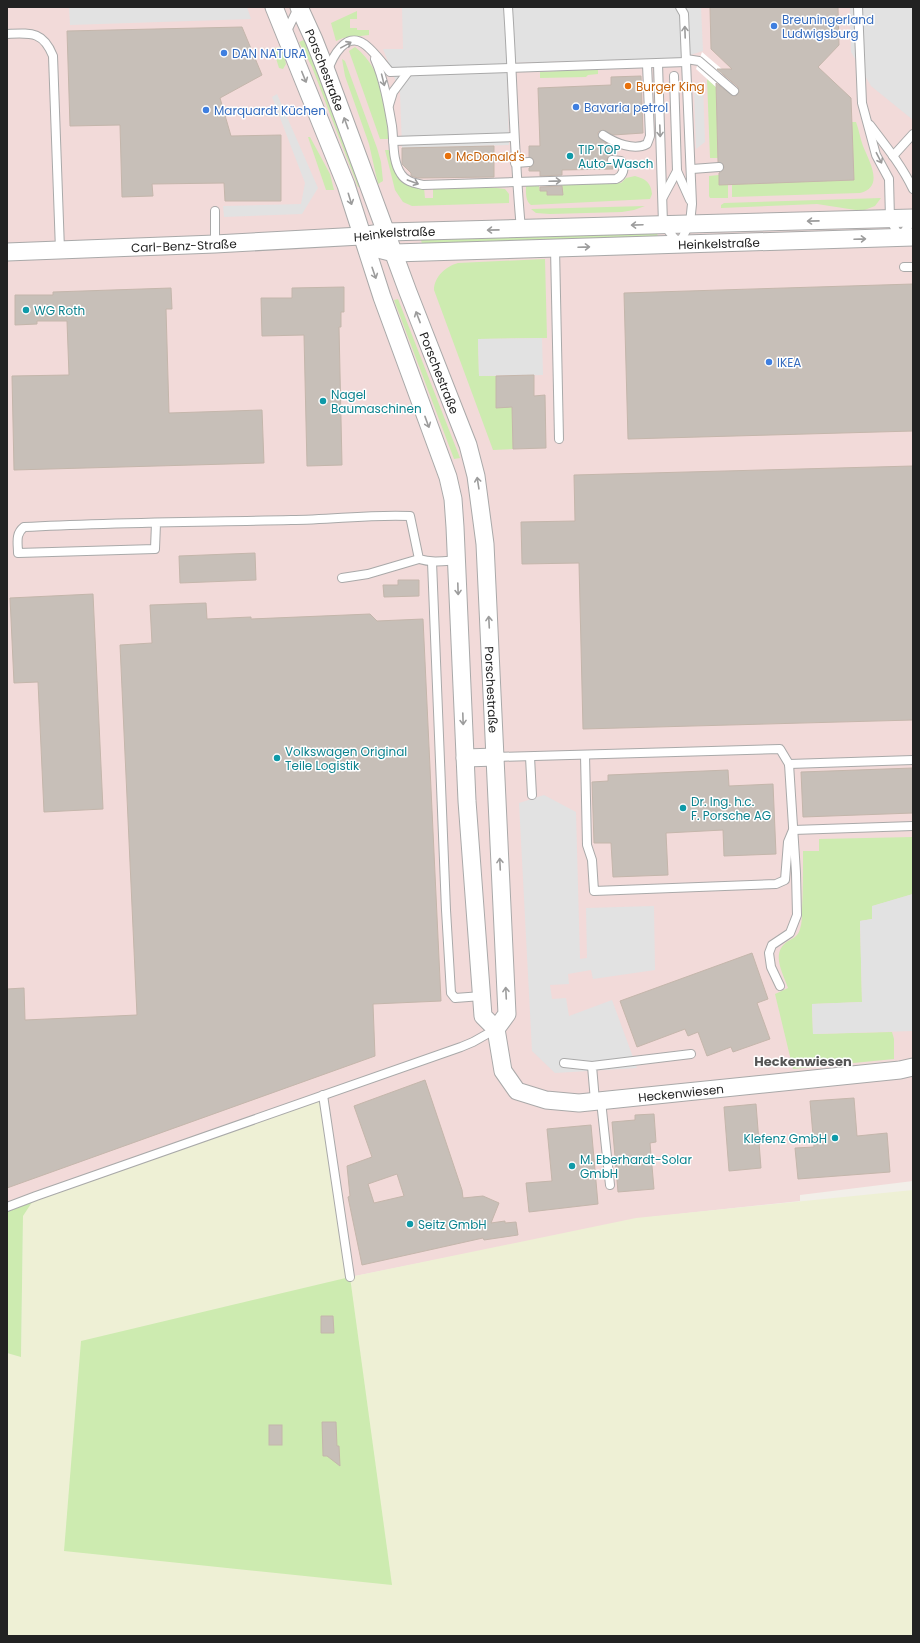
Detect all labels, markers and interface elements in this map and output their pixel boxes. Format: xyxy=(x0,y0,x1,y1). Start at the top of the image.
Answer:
place label: Breuningerland Ludwigsburg xyxy=(782,11,874,42)
marker: Breuningerland Ludwigsburg xyxy=(769,21,779,31)
street label: Porschestraße xyxy=(301,26,349,113)
one-way arrow xyxy=(681,26,689,39)
one-way arrow xyxy=(339,41,351,49)
place label: DAN NATURA xyxy=(232,45,307,62)
marker: DAN NATURA xyxy=(219,48,229,58)
one-way arrow xyxy=(300,71,308,83)
one-way arrow xyxy=(379,74,387,87)
place label: Burger King xyxy=(636,78,705,95)
marker: Burger King xyxy=(623,81,633,91)
place label: Bavaria petrol xyxy=(584,99,668,116)
place label: Marquardt Küchen xyxy=(214,102,326,119)
marker: Bavaria petrol xyxy=(571,102,581,112)
marker: Marquardt Küchen xyxy=(201,105,211,115)
one-way arrow xyxy=(342,116,349,129)
one-way arrow xyxy=(656,124,664,137)
place label: TIP TOP Auto-Wasch xyxy=(578,141,653,172)
place label: McDonald's xyxy=(456,148,525,165)
marker: McDonald's xyxy=(443,151,453,161)
marker: TIP TOP Auto-Wasch xyxy=(565,151,575,161)
one-way arrow xyxy=(876,152,883,164)
one-way arrow xyxy=(548,177,561,185)
one-way arrow xyxy=(407,179,420,186)
one-way arrow xyxy=(347,192,354,205)
one-way arrow xyxy=(807,217,820,225)
one-way arrow xyxy=(631,221,644,229)
street label: Heinkelstraße xyxy=(353,222,435,245)
one-way arrow xyxy=(487,226,500,234)
street label: Heinkelstraße xyxy=(678,233,760,253)
street label: Carl-Benz-Straße xyxy=(131,234,237,256)
one-way arrow xyxy=(853,235,866,243)
one-way arrow xyxy=(577,243,590,251)
one-way arrow xyxy=(371,266,378,279)
place label: WG Roth xyxy=(34,302,85,319)
marker: WG Roth xyxy=(21,305,31,315)
one-way arrow xyxy=(414,311,422,323)
street label: Porschestraße xyxy=(416,329,463,416)
place label: IKEA xyxy=(777,354,801,371)
marker: IKEA xyxy=(764,357,774,367)
place label: Nagel Baumaschinen xyxy=(331,386,422,417)
marker: Nagel Baumaschinen xyxy=(318,396,328,406)
one-way arrow xyxy=(424,415,431,428)
one-way arrow xyxy=(473,477,481,490)
one-way arrow xyxy=(454,582,462,595)
one-way arrow xyxy=(485,616,493,629)
street label: Porschestraße xyxy=(481,646,502,733)
one-way arrow xyxy=(460,712,467,725)
place label: Volkswagen Original Teile Logistik xyxy=(285,743,407,774)
marker: Volkswagen Original Teile Logistik xyxy=(272,753,282,763)
place label: Dr. Ing. h.c. F. Porsche AG xyxy=(691,793,771,824)
marker: Dr. Ing. h.c. F. Porsche AG xyxy=(678,803,688,813)
one-way arrow xyxy=(497,858,504,871)
one-way arrow xyxy=(502,987,510,1000)
district label: Heckenwiesen xyxy=(754,1052,852,1071)
street label: Heckenwiesen xyxy=(637,1080,725,1105)
place label: Klefenz GmbH xyxy=(744,1130,827,1147)
marker: Klefenz GmbH xyxy=(830,1133,840,1143)
place label: M. Eberhardt-Solar GmbH xyxy=(580,1151,692,1182)
marker: M. Eberhardt-Solar GmbH xyxy=(567,1161,577,1171)
place label: Seitz GmbH xyxy=(418,1216,487,1233)
marker: Seitz GmbH xyxy=(405,1219,415,1229)

